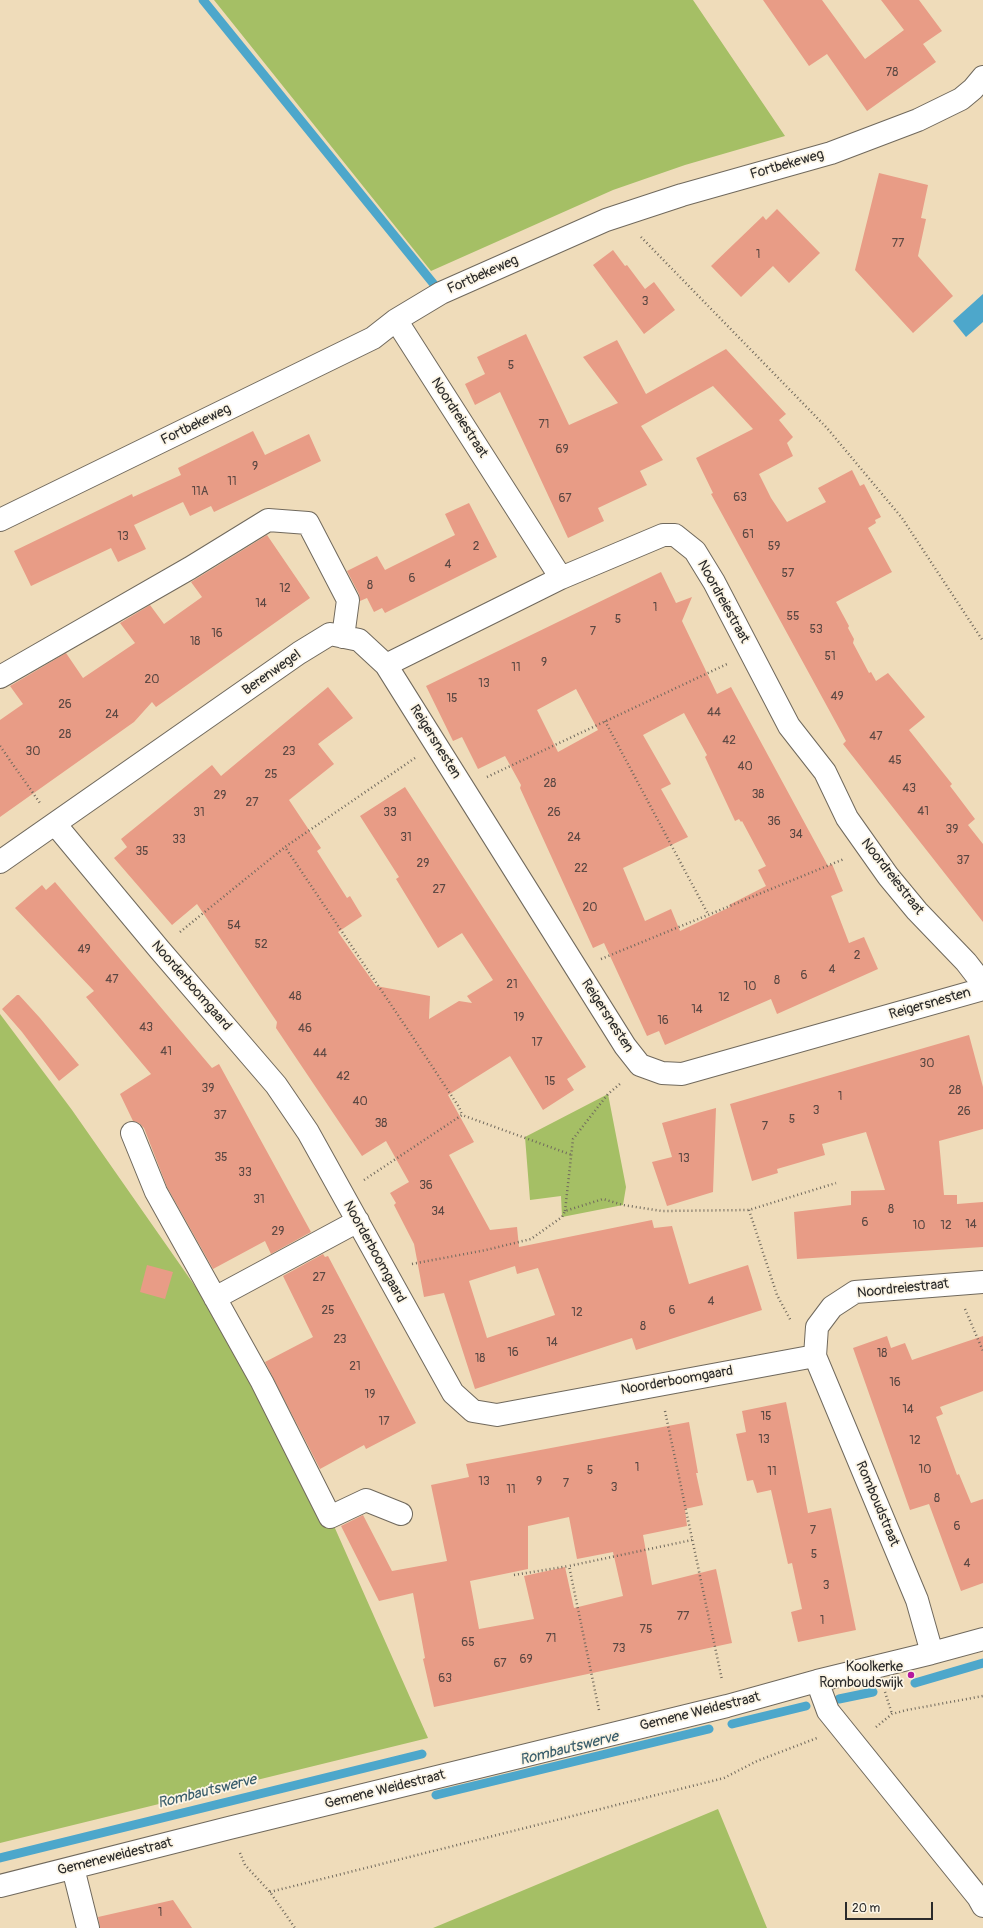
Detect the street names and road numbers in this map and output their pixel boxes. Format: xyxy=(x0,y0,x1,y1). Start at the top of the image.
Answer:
street label: Fortbekeweg xyxy=(748,146,826,184)
street label: Fortbekeweg xyxy=(445,252,521,298)
street label: Noordreiestraat xyxy=(427,375,491,461)
street label: Fortbekeweg xyxy=(158,401,234,449)
street label: Noordreiestraat xyxy=(693,558,753,646)
street label: Berenwegel xyxy=(239,647,305,699)
street label: Reigersnesten xyxy=(406,702,464,782)
street label: Noordreiestraat xyxy=(857,835,927,919)
street label: Noorderboomgaard xyxy=(147,938,235,1034)
street label: Reigersnesten xyxy=(577,976,637,1056)
street label: Reigersnesten xyxy=(887,984,973,1024)
street label: Noorderboomgaard xyxy=(339,1198,409,1306)
street label: Noordreiestraat xyxy=(856,1276,950,1302)
street label: Noorderboomgaard xyxy=(620,1363,734,1399)
street label: Romboudstraat xyxy=(851,1459,903,1549)
street label: Gemene Weidestraat xyxy=(638,1689,762,1735)
street label: Gemene Weidestraat xyxy=(323,1767,447,1813)
street label: Gemeneweidestraat xyxy=(56,1835,174,1879)

